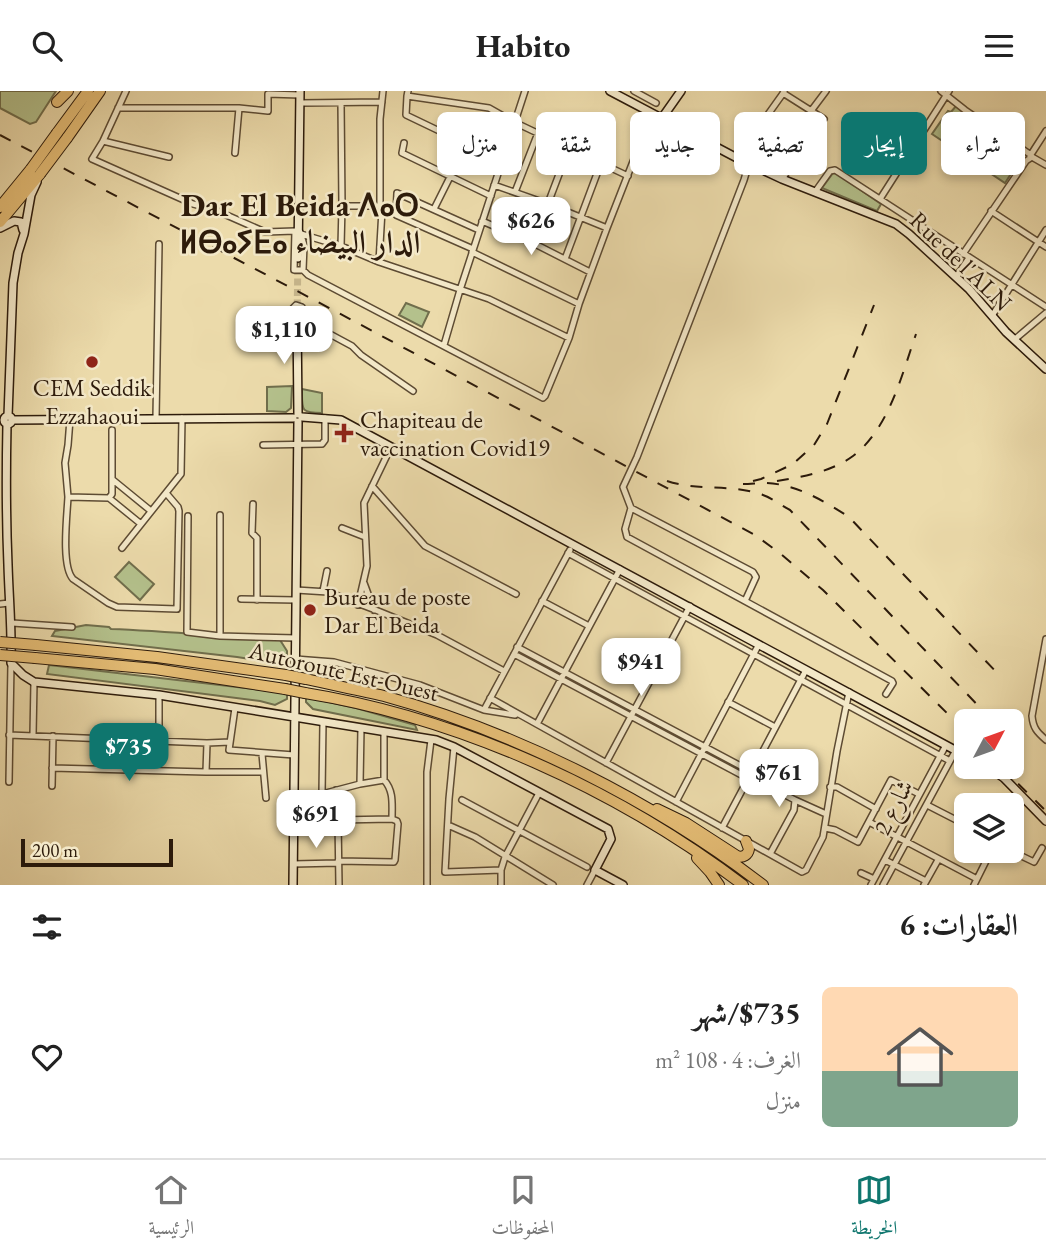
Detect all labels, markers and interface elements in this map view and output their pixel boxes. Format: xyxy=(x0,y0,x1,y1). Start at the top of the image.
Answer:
text: Habito xyxy=(476,25,570,67)
icon: search xyxy=(28,27,66,65)
icon: menu xyxy=(980,27,1018,65)
chip: منزل xyxy=(437,112,522,175)
chip: شقة xyxy=(536,112,616,175)
chip: جديد xyxy=(630,112,720,175)
chip: تصفية xyxy=(734,112,827,175)
chip: إيجار xyxy=(841,112,927,175)
chip: شراء xyxy=(941,112,1025,175)
district label: Dar El Beida ⴷⴰⵔ ⵍⴱⴰⵢⴹⴰ الدار البيضاء xyxy=(180,184,420,263)
pin: $626 xyxy=(490,197,572,257)
text: $626 xyxy=(507,205,555,235)
street label: Rue de l'ALN xyxy=(903,205,1019,317)
pin: $1,110 xyxy=(227,307,341,366)
text: $1,110 xyxy=(252,314,316,344)
marker: CEM Seddik Ezzahaoui xyxy=(84,354,100,370)
place label: CEM Seddik Ezzahaoui xyxy=(33,372,152,431)
place label: Chapiteau de vaccination Covid19 xyxy=(360,404,550,463)
marker: Chapiteau de vaccination Covid19 xyxy=(334,423,354,443)
place label: Bureau de poste Dar El Beida xyxy=(324,581,470,640)
marker: Bureau de poste Dar El Beida xyxy=(302,602,318,618)
street label: Autoroute Est-Ouest xyxy=(245,634,442,708)
pin: $941 xyxy=(600,639,682,698)
text: $941 xyxy=(617,646,665,676)
north arrow xyxy=(954,709,1024,779)
map controls xyxy=(954,709,1024,863)
pin: $735 xyxy=(88,723,170,783)
text: $735 xyxy=(105,731,153,761)
pin: $761 xyxy=(738,749,820,809)
text: $761 xyxy=(755,757,803,787)
street label: شارع 2 xyxy=(866,774,924,842)
pin: $691 xyxy=(275,791,357,850)
button: layers xyxy=(954,793,1024,863)
text: $691 xyxy=(292,798,340,828)
scale bar xyxy=(21,836,173,868)
text: 200 m xyxy=(32,838,78,863)
text: العقارات: 6 xyxy=(899,905,1018,944)
icon: filters xyxy=(28,908,66,946)
text: $735/شهر xyxy=(693,993,801,1032)
icon: home xyxy=(878,1015,962,1099)
icon: heart xyxy=(28,1038,66,1076)
text: الغرف: 4 · 108 m² xyxy=(655,1045,801,1075)
text: منزل xyxy=(766,1086,801,1116)
tab: الرئيسية xyxy=(149,1171,194,1246)
tab: المحفوظات xyxy=(491,1171,554,1246)
tab: الخريطة xyxy=(851,1171,897,1246)

